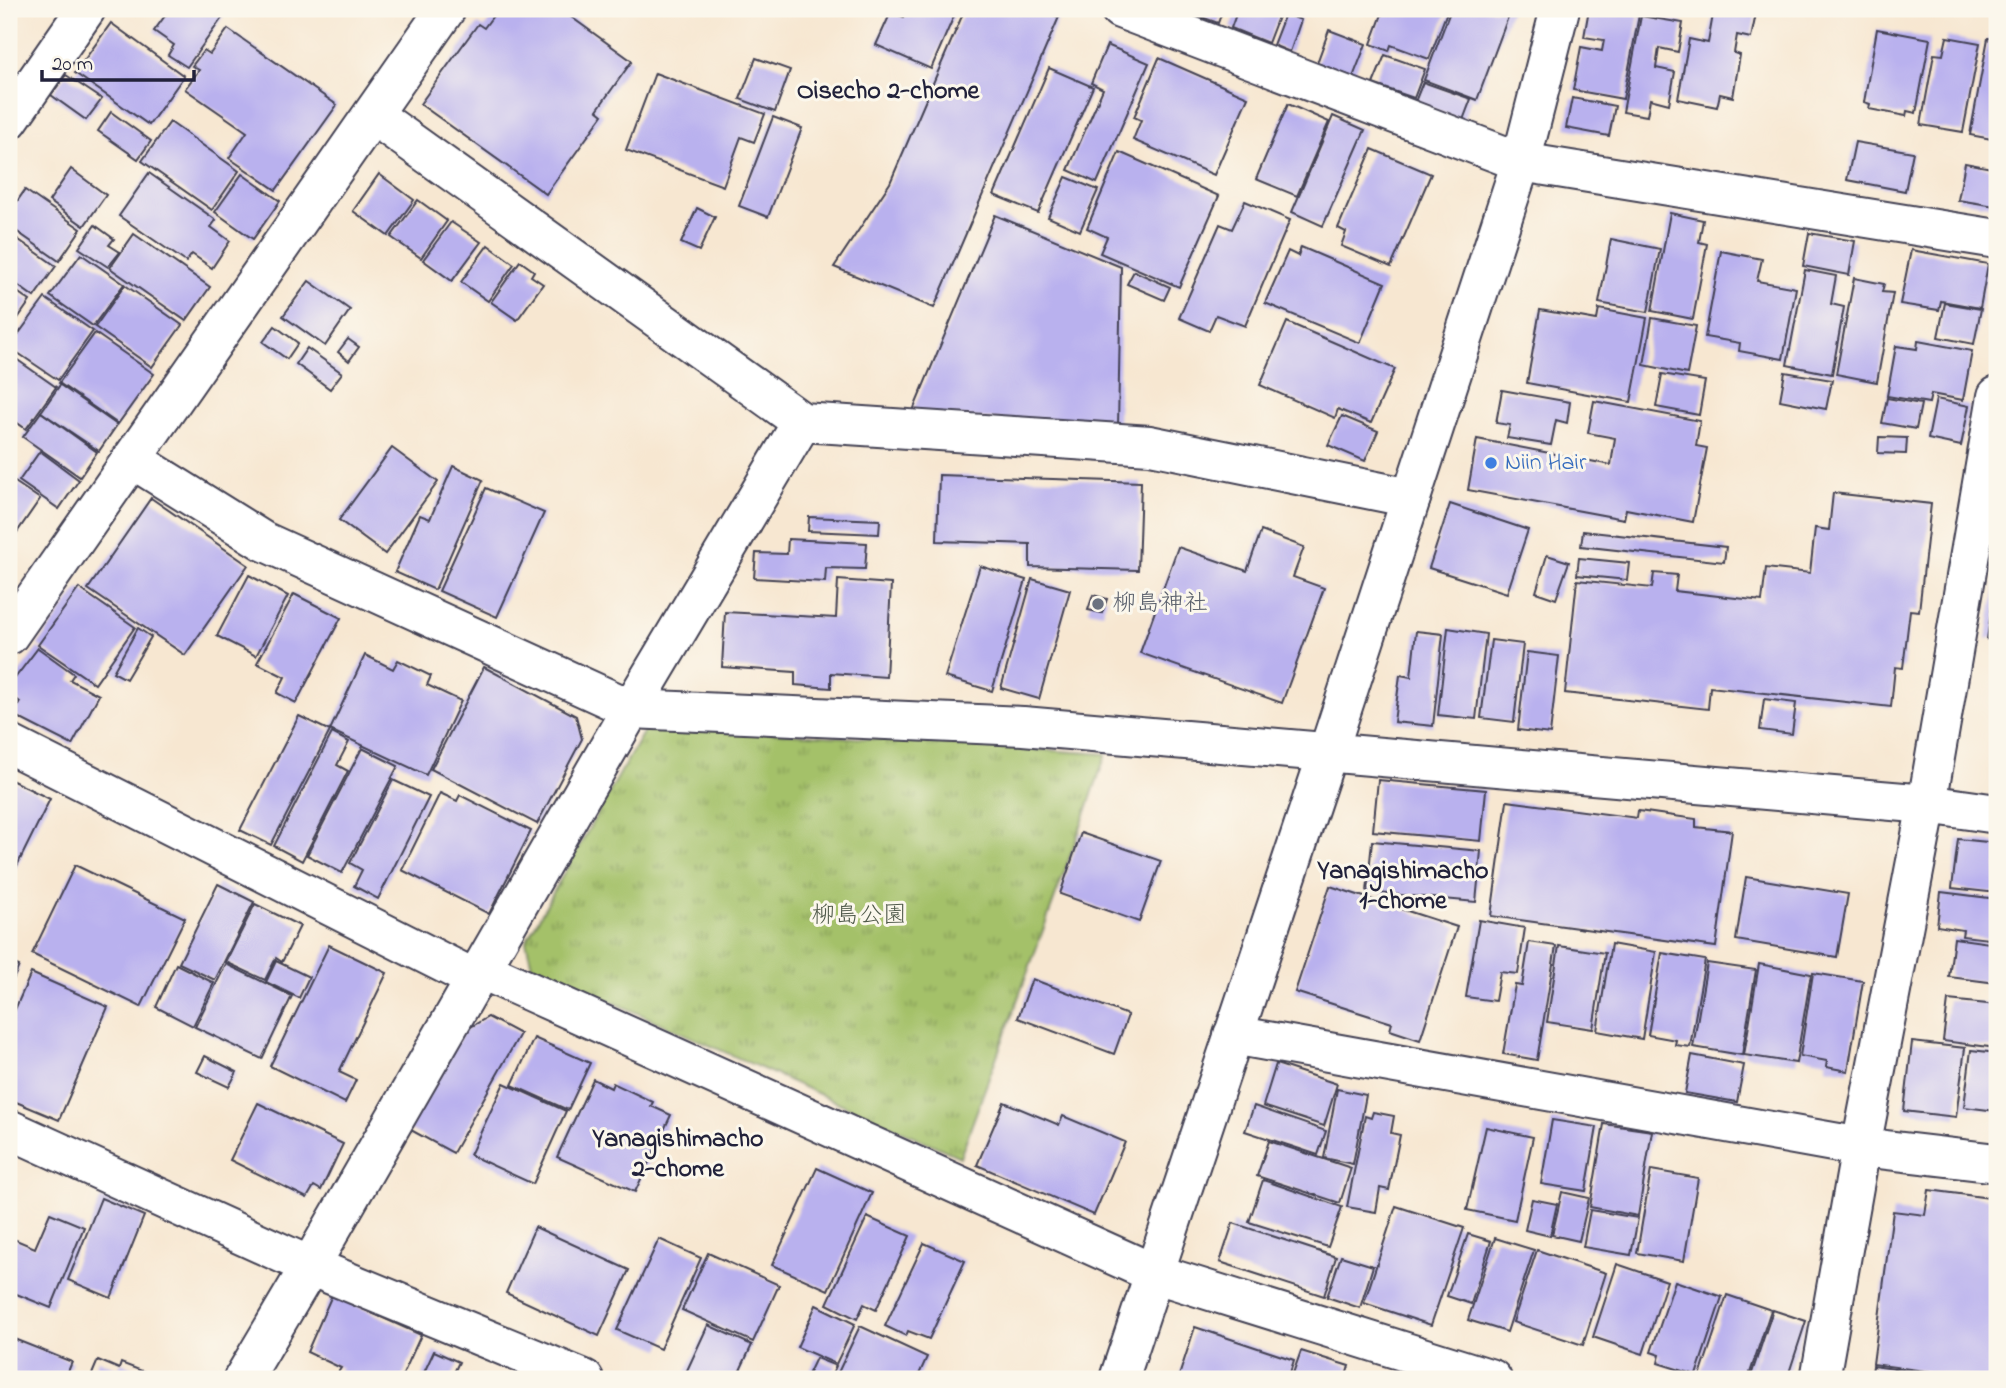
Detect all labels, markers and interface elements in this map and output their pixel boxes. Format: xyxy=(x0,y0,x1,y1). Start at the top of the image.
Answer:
scale bar xyxy=(42,38,194,82)
text: 20 m xyxy=(52,50,93,80)
district label: Oisecho 2-chome xyxy=(797,73,981,111)
place label: Niin Hair xyxy=(1505,446,1587,481)
marker: Niin Hair xyxy=(1483,455,1499,471)
place label: 柳島神社 xyxy=(1112,587,1208,622)
marker: 柳島神社 xyxy=(1090,596,1106,612)
district label: Yanagishimacho 1-chome xyxy=(1316,853,1489,921)
park label: 柳島公園 xyxy=(811,899,907,934)
district label: Yanagishimacho 2-chome xyxy=(591,1121,764,1189)

